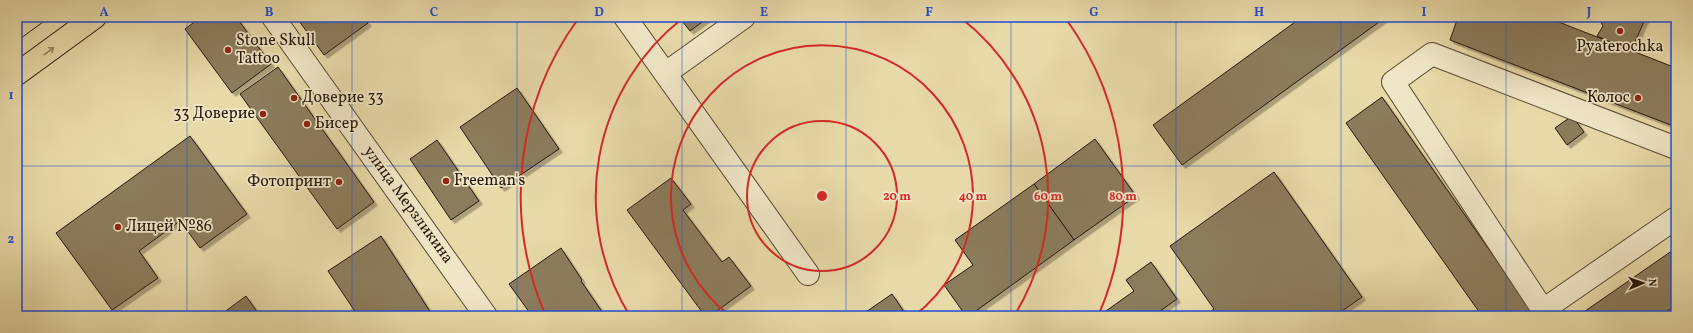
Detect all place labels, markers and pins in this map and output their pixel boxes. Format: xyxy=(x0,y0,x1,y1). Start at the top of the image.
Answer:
marker: Pyaterochka xyxy=(1615,26,1625,36)
place label: Stone Skull Tattoo xyxy=(236,30,315,70)
place label: Pyaterochka xyxy=(1577,36,1663,58)
marker: Stone Skull Tattoo xyxy=(223,45,233,55)
place label: Доверие 33 xyxy=(302,87,384,109)
place label: Колос xyxy=(1587,87,1630,109)
marker: Доверие 33 xyxy=(289,93,299,103)
marker: Колос xyxy=(1633,93,1643,103)
place label: 33 Доверие xyxy=(173,103,255,125)
marker: 33 Доверие xyxy=(258,109,268,119)
place label: Бисер xyxy=(315,113,359,135)
marker: Бисер xyxy=(302,119,312,129)
place label: Freeman's xyxy=(454,170,525,192)
place label: Фотопринт xyxy=(247,171,331,193)
marker: Freeman's xyxy=(441,176,451,186)
marker: Фотопринт xyxy=(334,177,344,187)
centre of rings xyxy=(815,189,829,203)
place label: Лицей №86 xyxy=(126,216,212,238)
marker: Лицей №86 xyxy=(113,222,123,232)

